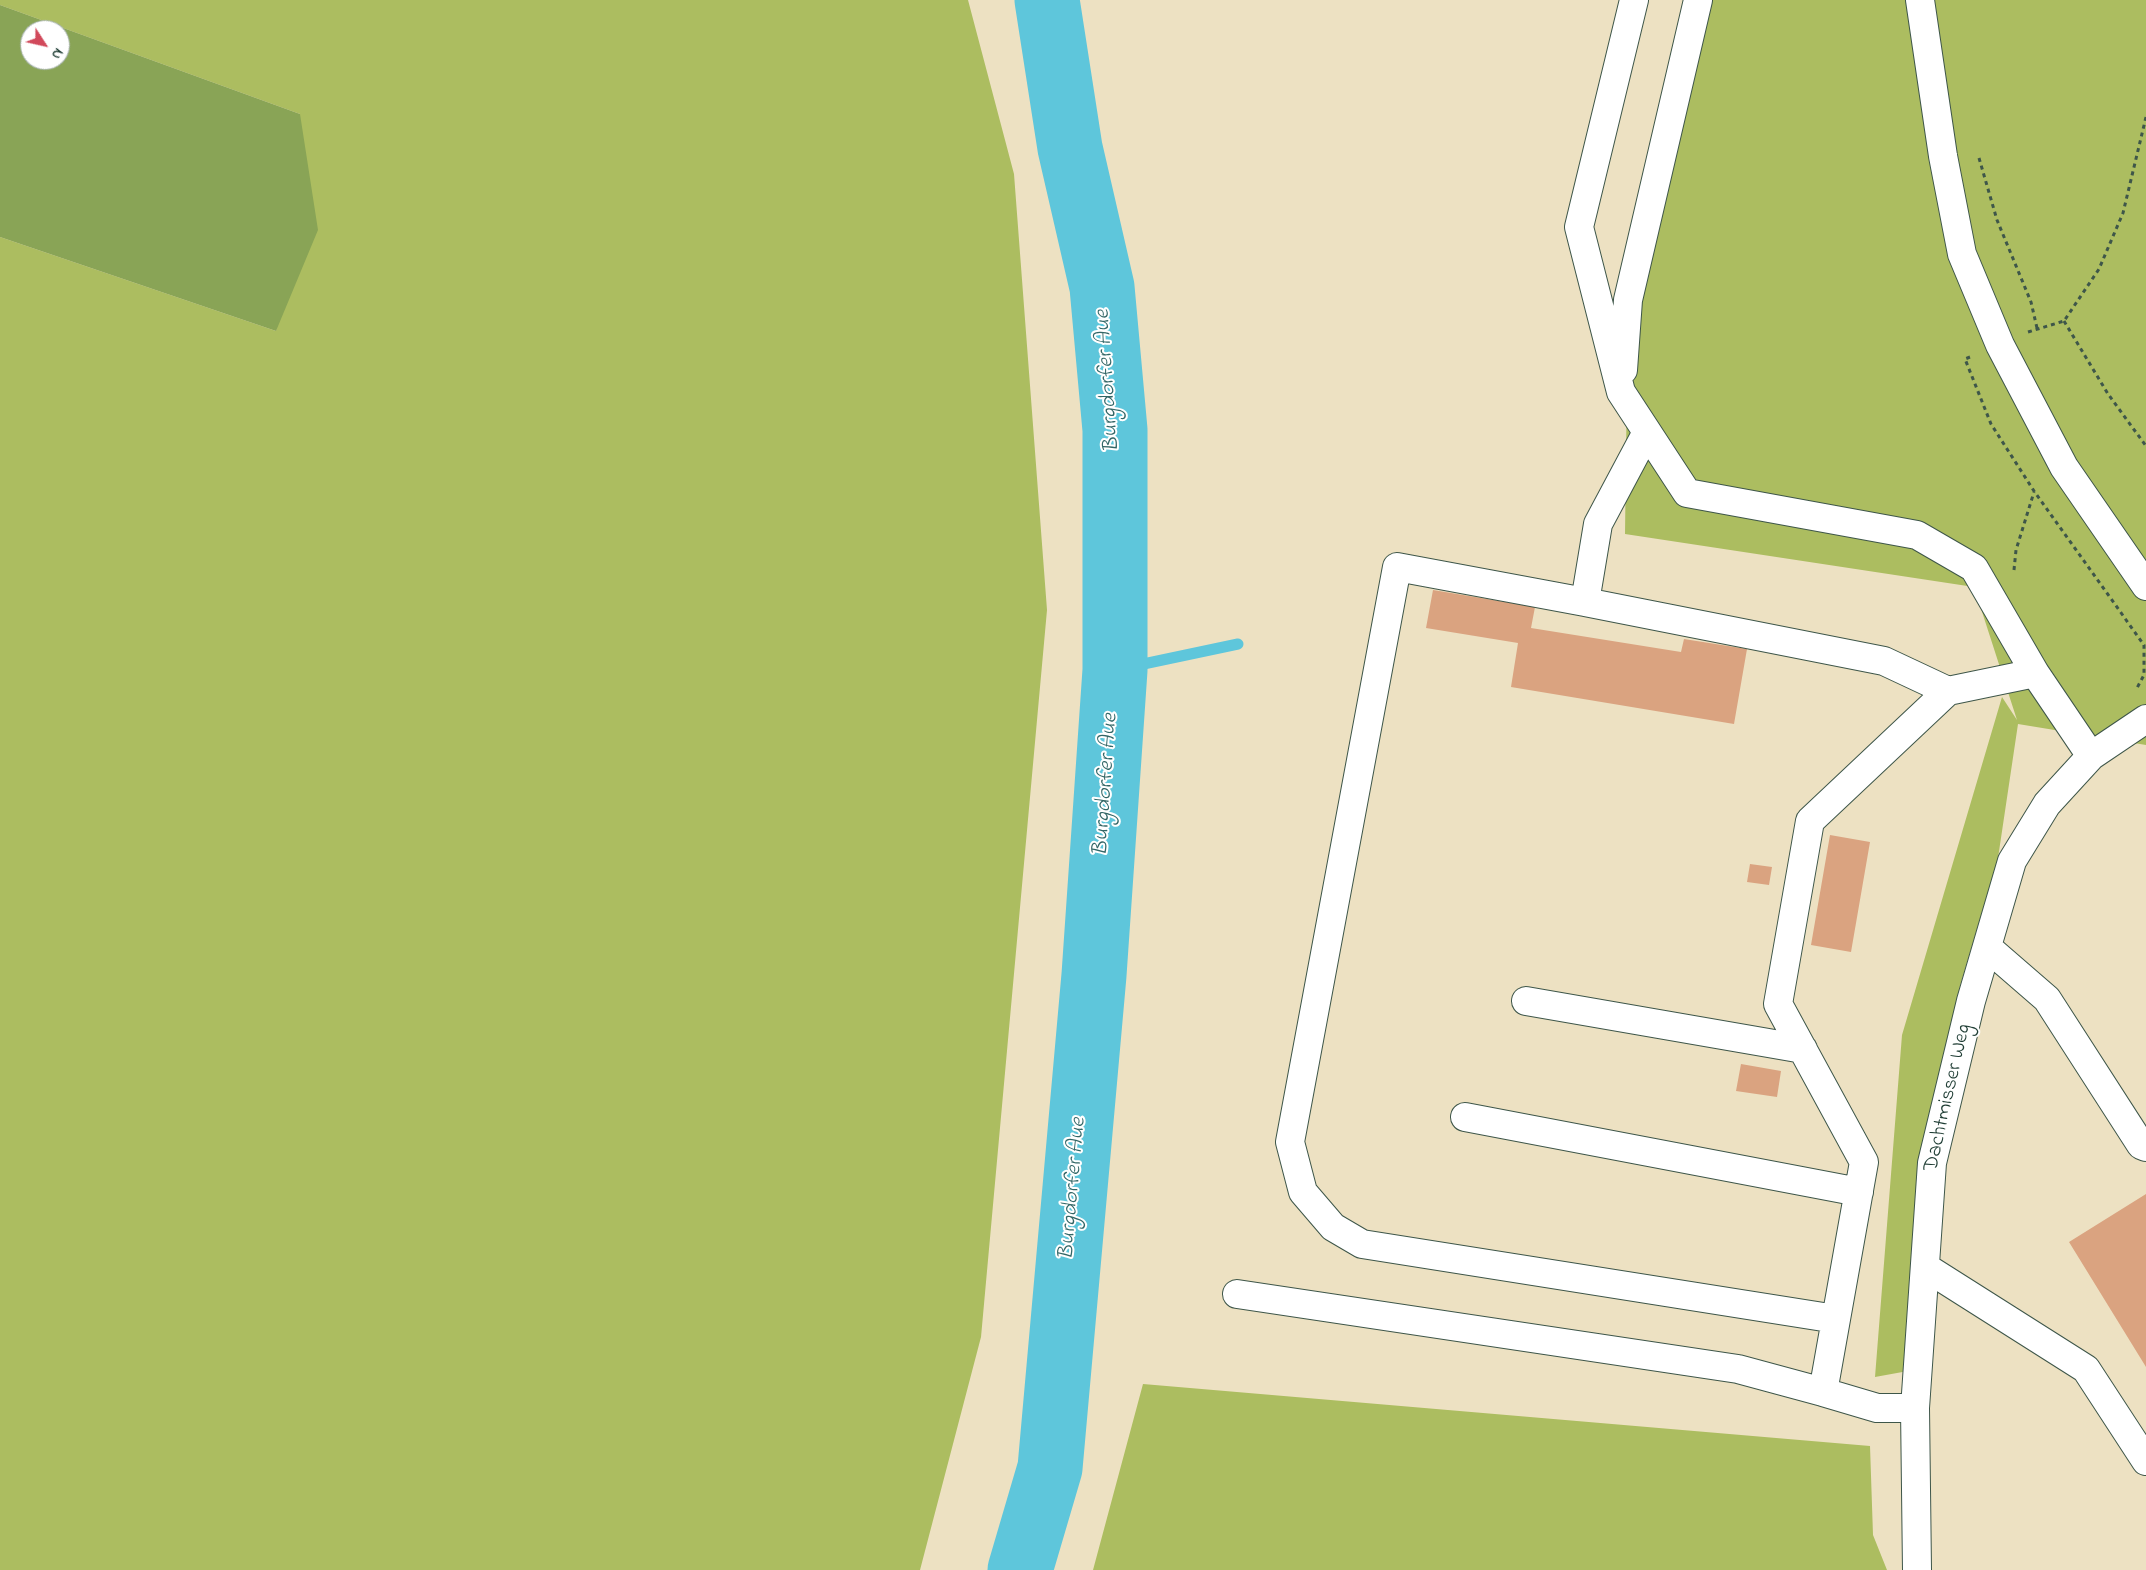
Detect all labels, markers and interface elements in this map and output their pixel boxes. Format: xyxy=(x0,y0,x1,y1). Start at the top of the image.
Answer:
north arrow xyxy=(20,20,70,70)
text: N xyxy=(46,43,68,63)
water label: Burgdorfer Aue xyxy=(1091,309,1127,453)
water label: Burgdorfer Aue xyxy=(1089,713,1125,857)
street label: Dachtmisser Weg xyxy=(1920,1022,1978,1174)
water label: Burgdorfer Aue xyxy=(1055,1117,1093,1261)

